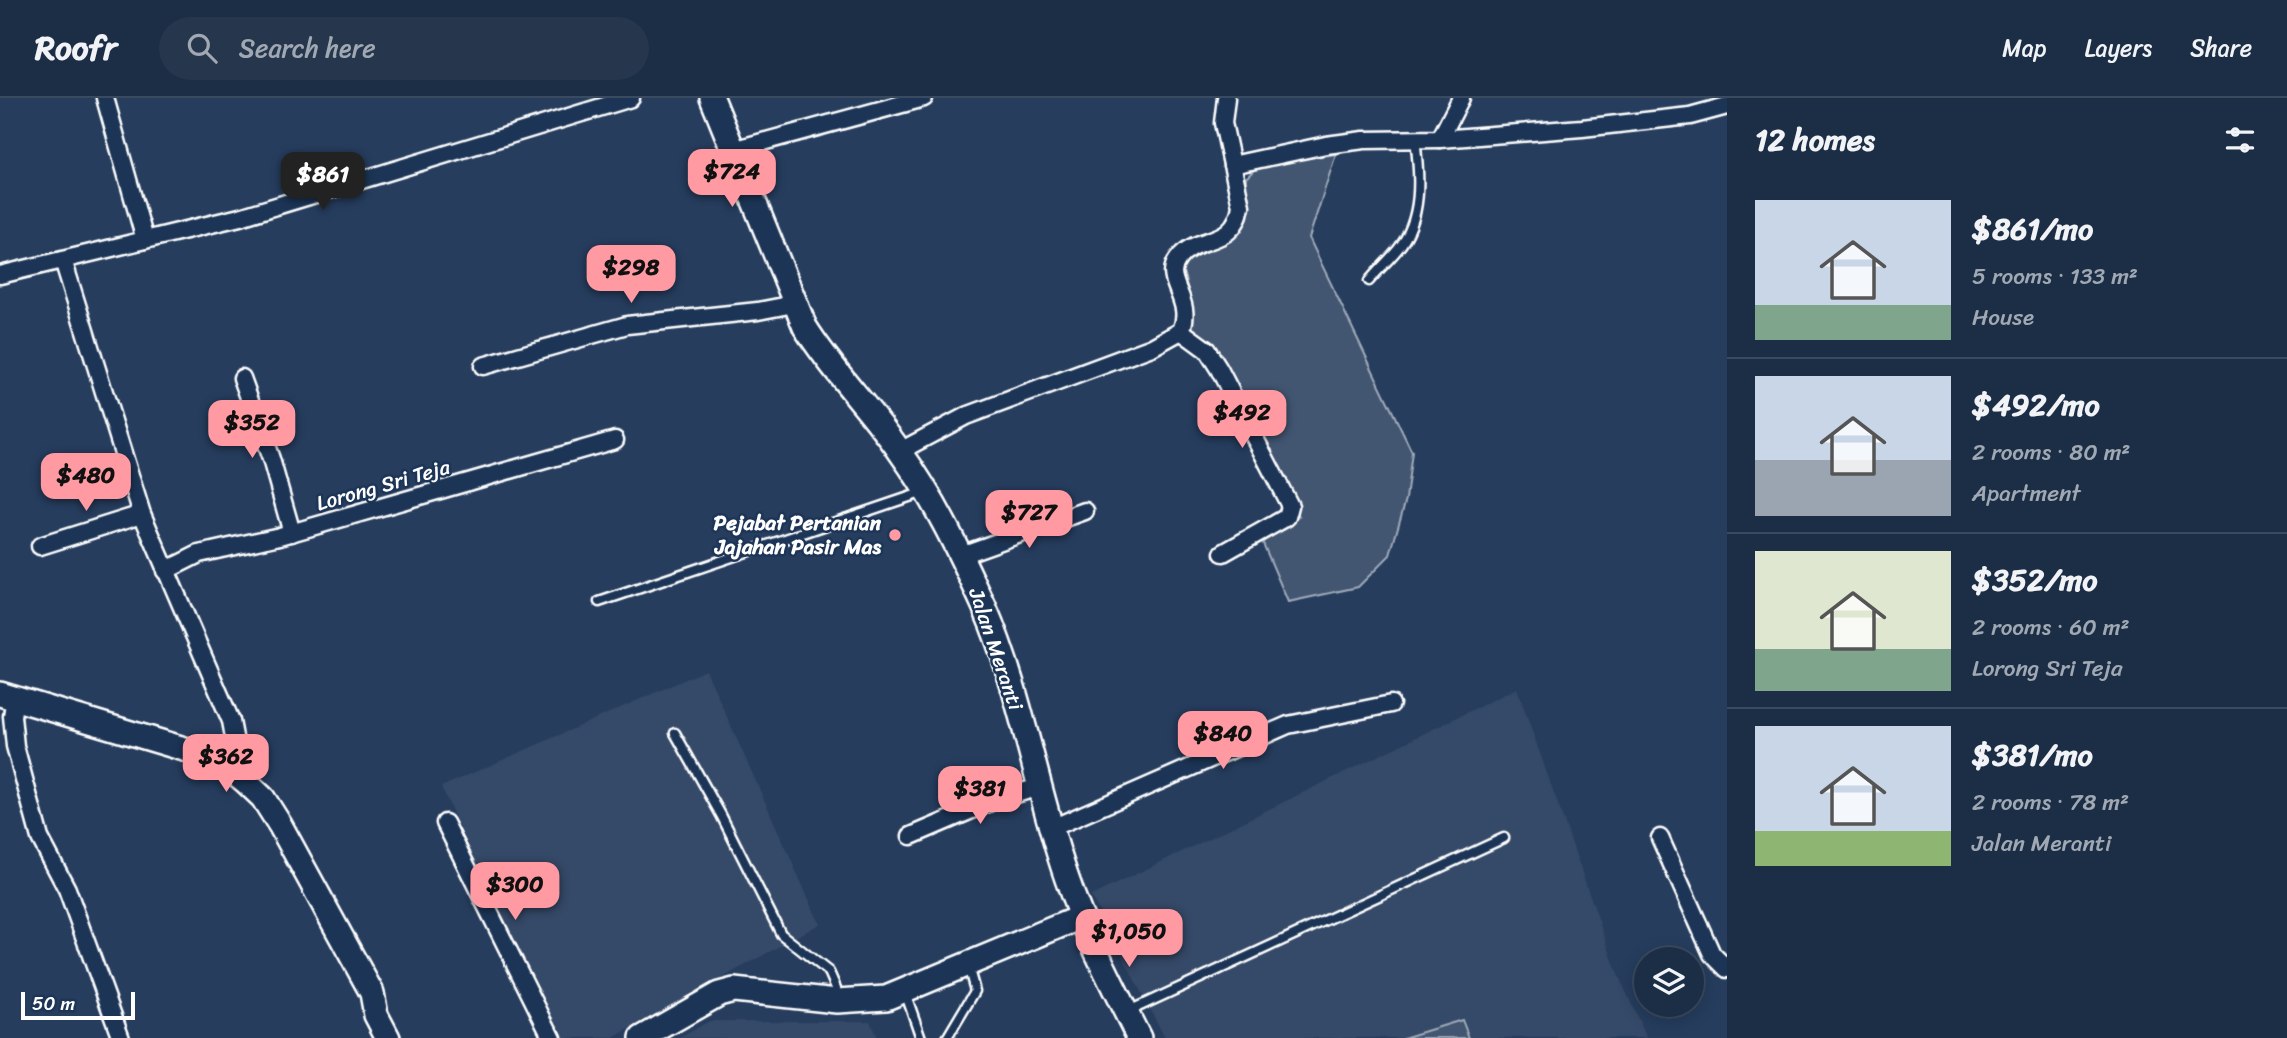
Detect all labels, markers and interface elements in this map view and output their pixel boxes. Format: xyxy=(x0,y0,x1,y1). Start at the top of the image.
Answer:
search box xyxy=(159,17,649,80)
text: Roofr xyxy=(35,19,117,77)
text: Search here xyxy=(239,25,376,71)
text: Map xyxy=(2002,27,2047,69)
text: Layers xyxy=(2085,27,2152,69)
text: Share xyxy=(2190,27,2252,69)
icon: search xyxy=(183,29,221,67)
text: 12 homes xyxy=(1755,113,1875,167)
icon: filters xyxy=(2221,121,2259,159)
pin: $724 xyxy=(691,150,773,209)
text: $724 xyxy=(704,151,760,192)
pin: $861 xyxy=(282,152,364,212)
text: $861 xyxy=(297,154,349,195)
text: $861/mo xyxy=(1972,202,2093,256)
icon: home xyxy=(1811,228,1895,312)
pin: $298 xyxy=(590,246,672,305)
text: $298 xyxy=(603,247,659,288)
text: 5 rooms · 133 m² xyxy=(1972,256,2138,297)
text: House xyxy=(1972,297,2034,338)
text: $492/mo xyxy=(1972,378,2100,432)
pin: $492 xyxy=(1201,390,1283,450)
text: $492 xyxy=(1213,392,1271,433)
pin: $352 xyxy=(211,400,293,460)
text: $352 xyxy=(224,402,280,443)
icon: home xyxy=(1811,404,1895,488)
text: 2 rooms · 80 m² xyxy=(1972,432,2130,473)
street label: Lorong Sri Teja xyxy=(312,448,455,522)
pin: $480 xyxy=(45,454,127,513)
text: $480 xyxy=(57,455,115,496)
text: Apartment xyxy=(1972,473,2081,514)
pin: $727 xyxy=(988,490,1070,550)
text: $727 xyxy=(1001,492,1057,533)
place label: Pejabat Pertanian Jajahan Pasir Mas xyxy=(713,504,882,566)
marker: Pejabat Pertanian Jajahan Pasir Mas xyxy=(887,527,903,543)
text: $352/mo xyxy=(1972,553,2097,607)
icon: home xyxy=(1811,579,1895,663)
street label: Jalan Meranti xyxy=(957,582,1035,716)
text: 2 rooms · 60 m² xyxy=(1972,607,2130,648)
text: Lorong Sri Teja xyxy=(1972,648,2123,689)
pin: $840 xyxy=(1182,712,1264,771)
text: $840 xyxy=(1194,713,1252,754)
text: $381/mo xyxy=(1972,728,2093,782)
pin: $362 xyxy=(185,734,267,794)
text: $362 xyxy=(199,736,253,777)
icon: home xyxy=(1811,754,1895,838)
pin: $381 xyxy=(939,766,1021,826)
text: $381 xyxy=(954,768,1006,809)
text: 2 rooms · 78 m² xyxy=(1972,782,2129,823)
text: Jalan Meranti xyxy=(1972,823,2111,864)
pin: $300 xyxy=(474,862,556,922)
text: $300 xyxy=(486,864,544,905)
pin: $1,050 xyxy=(1072,910,1186,969)
text: $1,050 xyxy=(1092,911,1166,952)
map controls xyxy=(1634,947,1704,1017)
button: layers xyxy=(1634,947,1704,1017)
text: 50 m xyxy=(32,987,75,1020)
scale bar xyxy=(21,989,135,1021)

